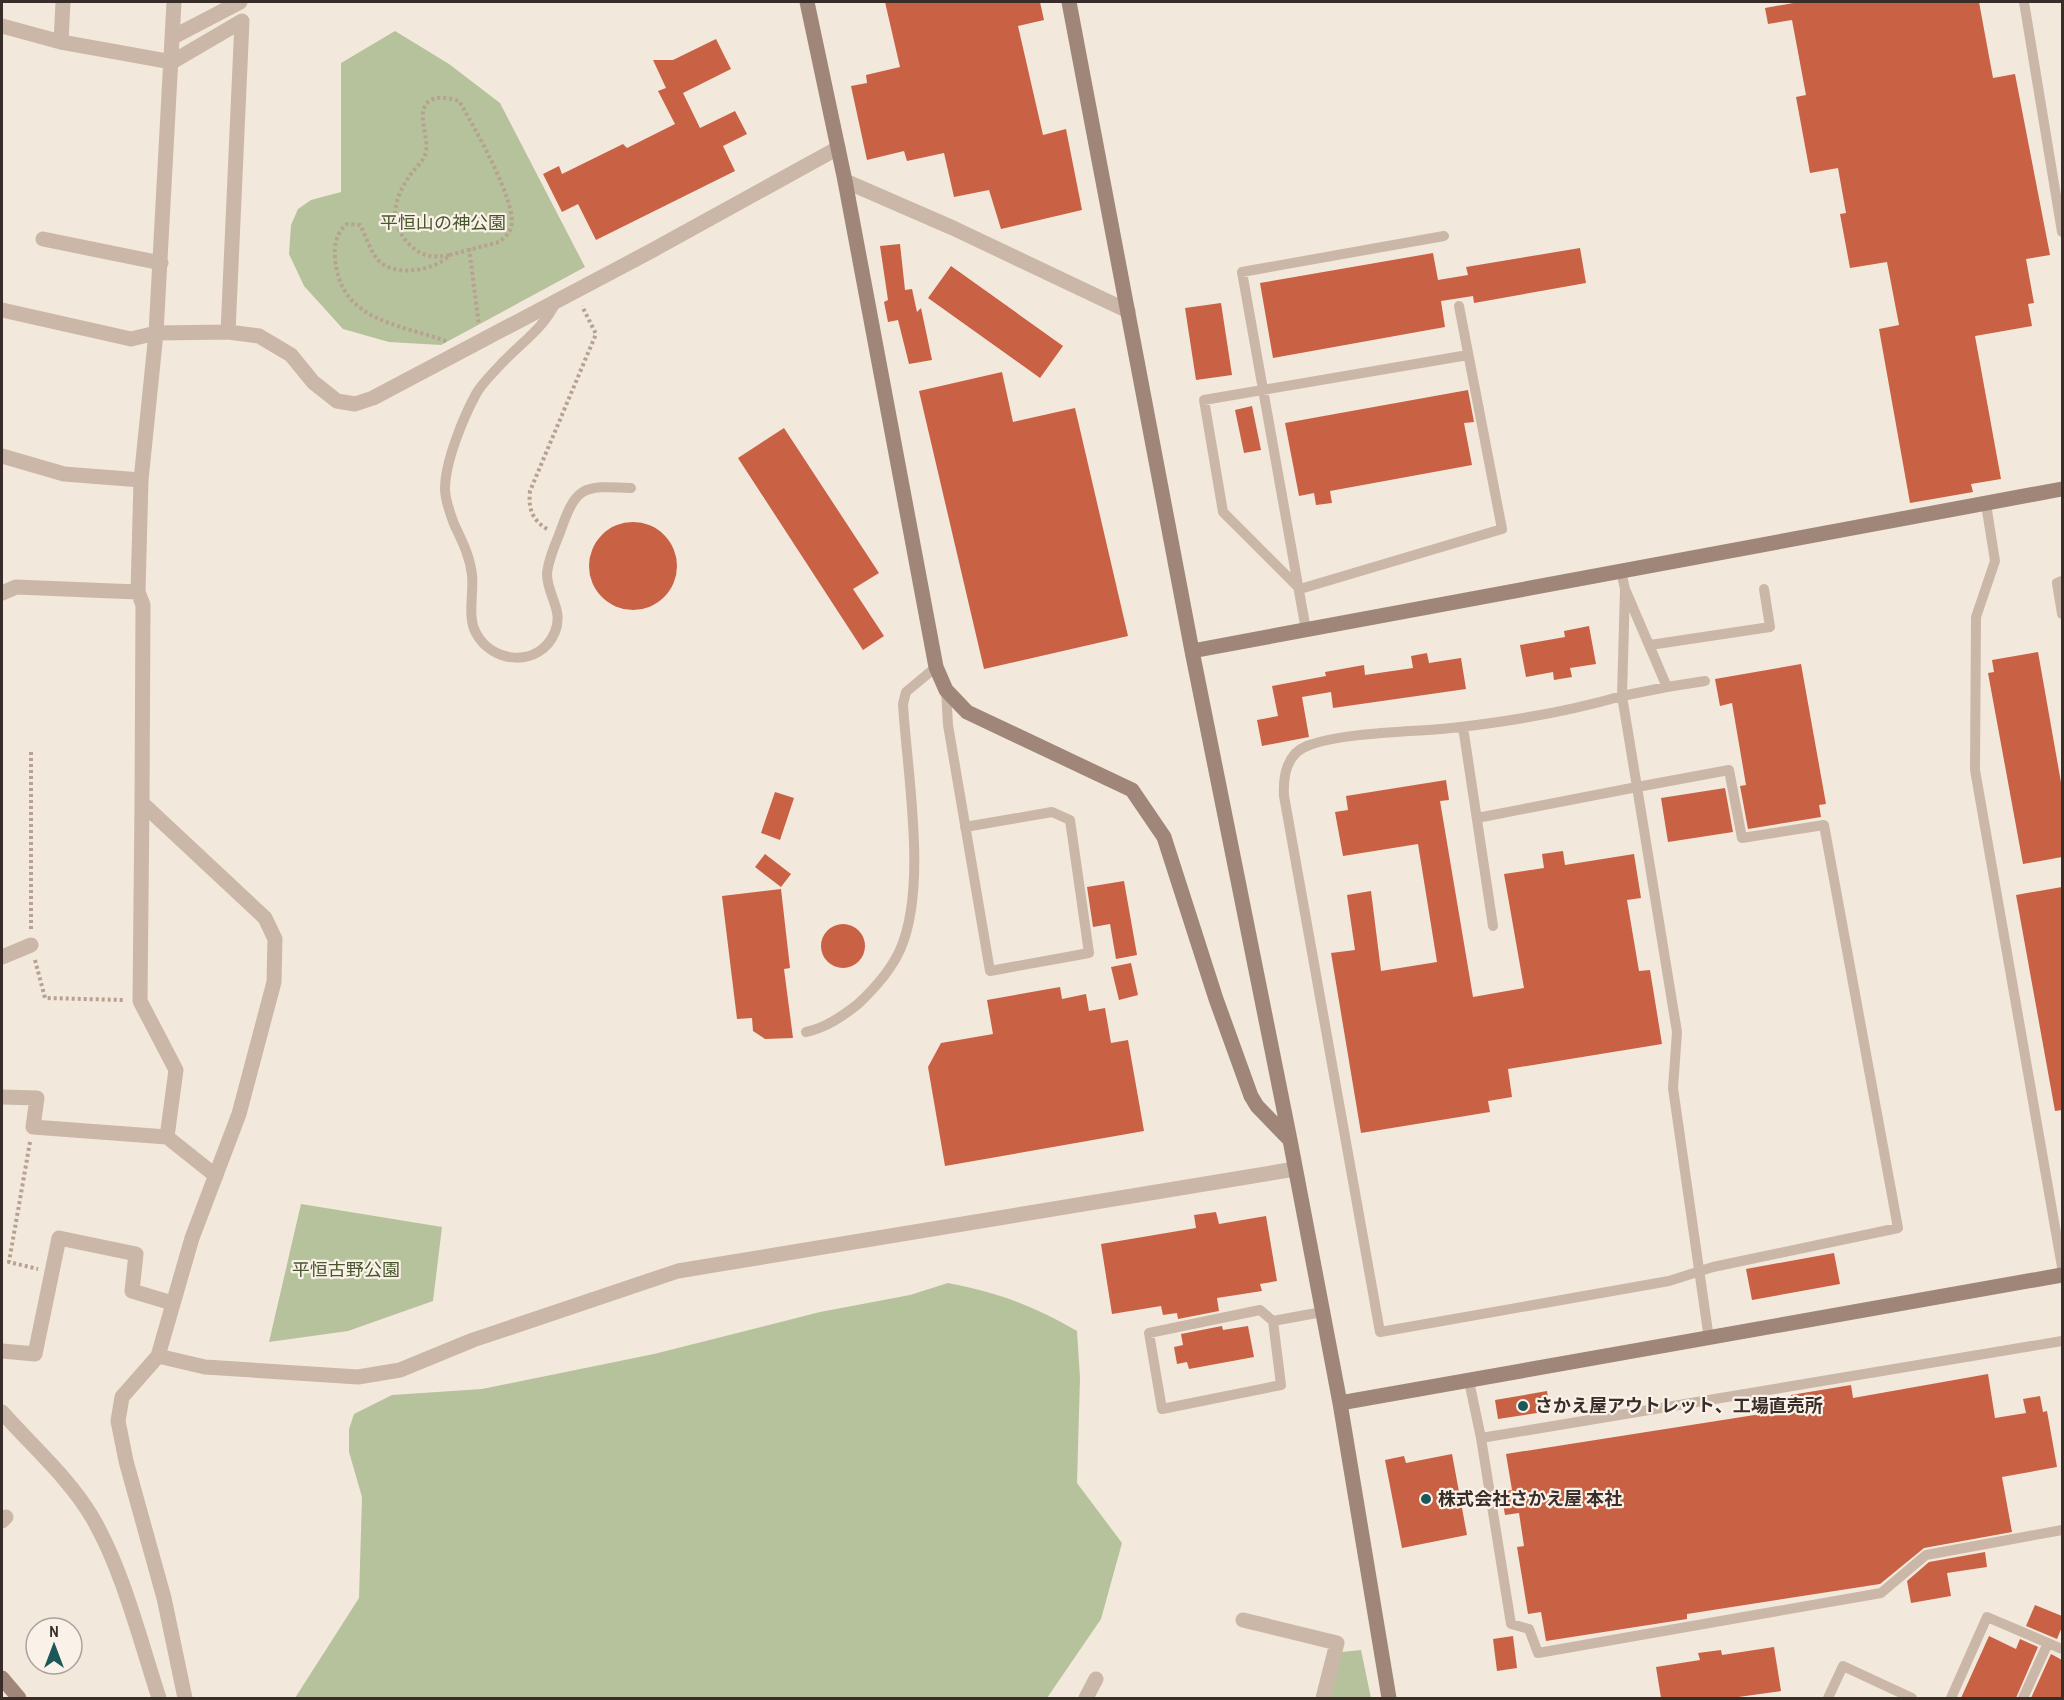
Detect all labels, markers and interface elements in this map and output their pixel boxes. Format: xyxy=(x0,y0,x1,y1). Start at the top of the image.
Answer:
park label: 平恒山の神公園 xyxy=(380,210,506,235)
park label: 平恒古野公園 xyxy=(292,1257,400,1282)
place label: さかえ屋アウトレット、工場直売所 xyxy=(1535,1393,1823,1418)
marker: さかえ屋アウトレット、工場直売所 xyxy=(1516,1399,1530,1413)
place label: 株式会社さかえ屋 本社 xyxy=(1438,1486,1622,1511)
marker: 株式会社さかえ屋 本社 xyxy=(1419,1492,1433,1506)
north arrow xyxy=(24,1616,84,1676)
text: N xyxy=(49,1620,59,1642)

